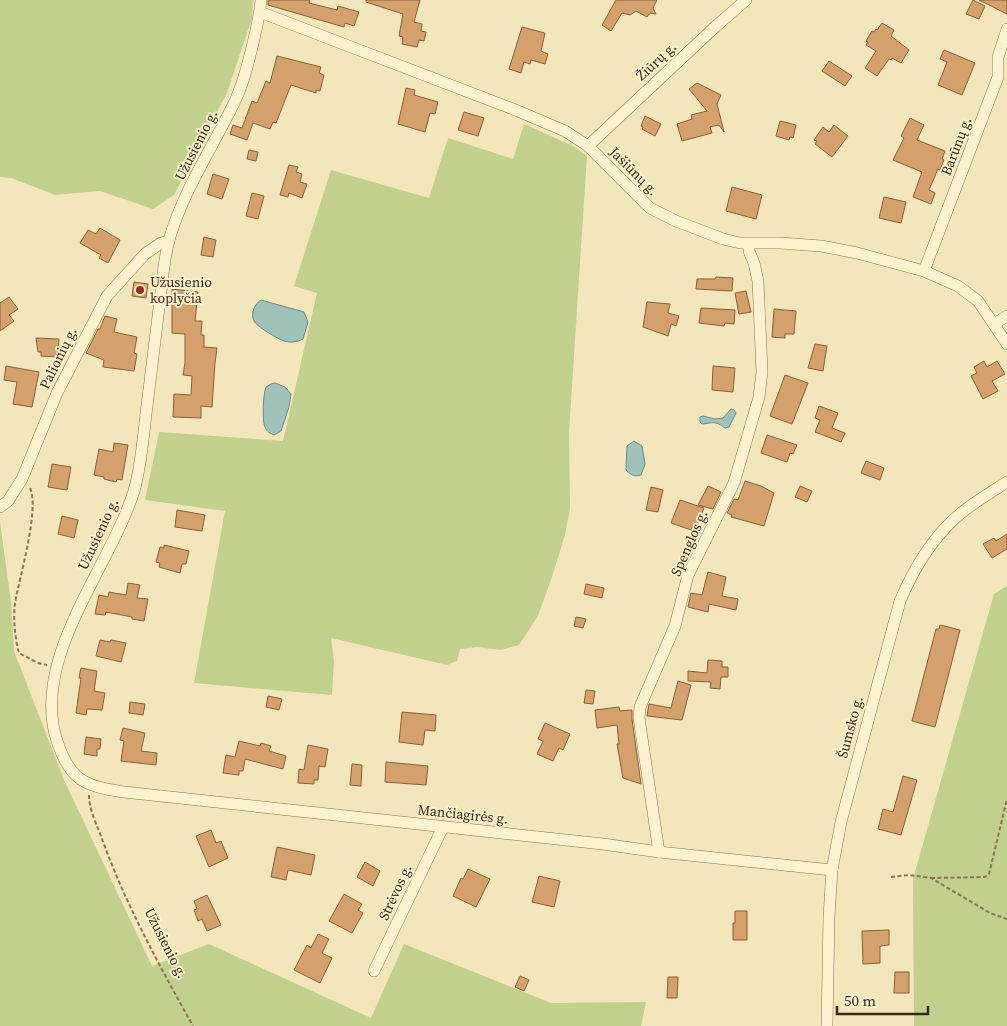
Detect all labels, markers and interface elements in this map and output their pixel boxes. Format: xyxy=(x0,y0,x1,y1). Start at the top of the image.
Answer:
street label: Žiūrų g. xyxy=(631,37,681,85)
street label: Užusienio g. xyxy=(170,106,222,184)
street label: Barūnų g. xyxy=(936,114,976,178)
street label: Jašiūnų g. xyxy=(604,141,663,200)
place label: Užusienio koplyčia xyxy=(150,272,212,308)
marker: Užusienio koplyčia xyxy=(134,284,146,296)
street label: Palionių g. xyxy=(34,324,82,392)
street label: Užusienio g. xyxy=(73,495,123,573)
street label: Spenglos g. xyxy=(666,507,712,579)
street label: Šumsko g. xyxy=(832,694,868,760)
street label: Mančiagirės g. xyxy=(417,799,509,829)
street label: Strėvos g. xyxy=(373,861,417,923)
street label: Užusienio g. xyxy=(140,904,192,982)
scale bar xyxy=(837,984,928,1016)
text: 50 m xyxy=(844,990,876,1011)

